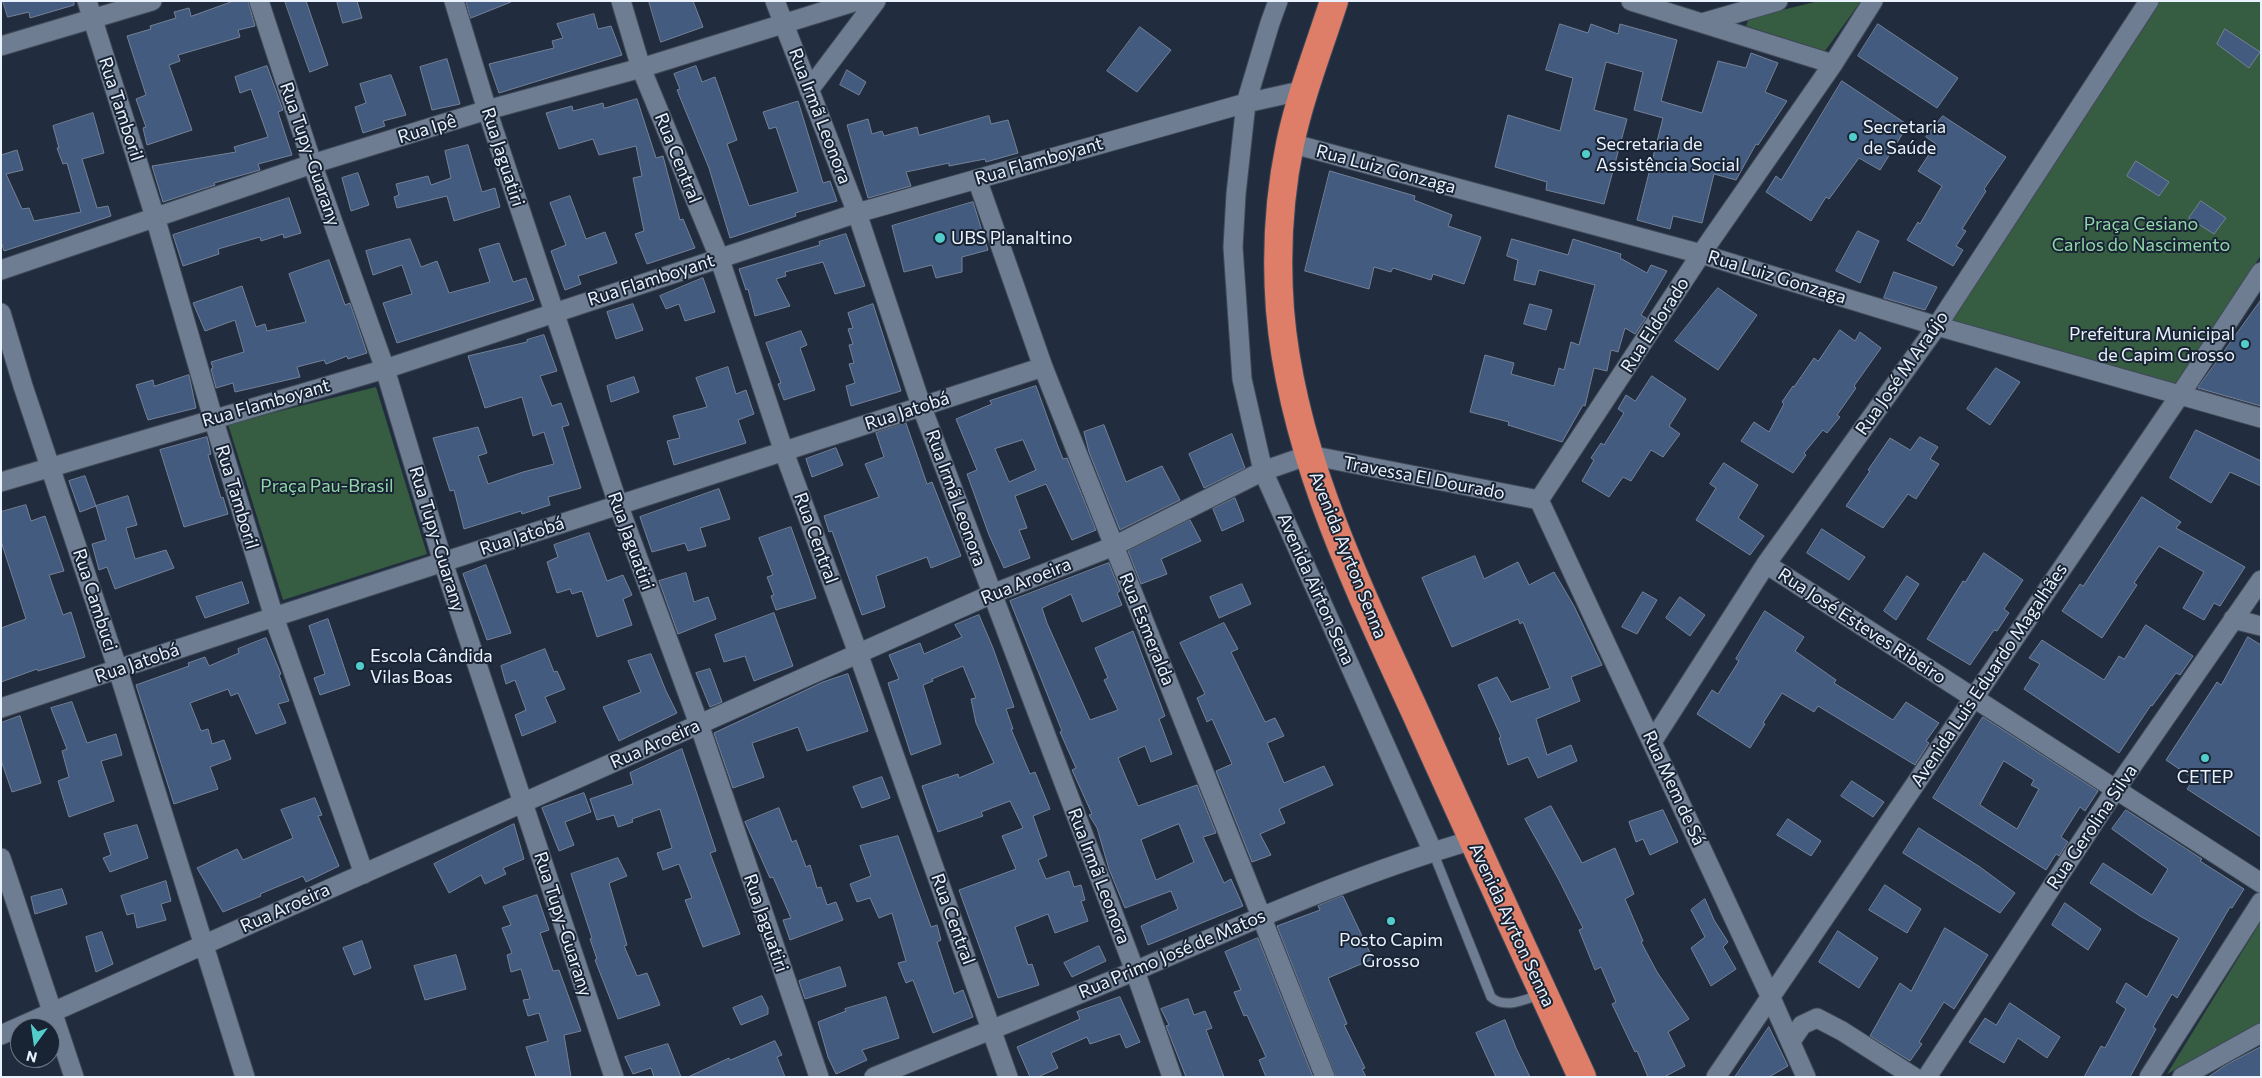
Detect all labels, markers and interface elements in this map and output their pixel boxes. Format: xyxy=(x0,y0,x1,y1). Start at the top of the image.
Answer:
street label: Rua Irmã Leonora xyxy=(784,45,856,187)
street label: Rua Tamboril xyxy=(94,54,148,164)
street label: Rua Tupy-Guarany xyxy=(275,79,345,229)
street label: Rua Jaguatiri xyxy=(477,105,529,209)
street label: Rua Ipê xyxy=(395,110,459,148)
street label: Rua Central xyxy=(650,110,706,206)
place label: Secretaria de Saúde xyxy=(1863,116,1946,158)
marker: Secretaria de Saúde xyxy=(1847,131,1859,143)
street label: Rua Flamboyant xyxy=(972,132,1106,190)
place label: Secretaria de Assistência Social xyxy=(1596,133,1740,176)
street label: Rua Luiz Gonzaga xyxy=(1314,140,1458,198)
marker: Secretaria de Assistência Social xyxy=(1580,148,1592,160)
park label: Praça Cesiano Carlos do Nascimento xyxy=(2052,213,2230,255)
place label: UBS Planaltino xyxy=(951,227,1072,249)
marker: UBS Planaltino xyxy=(933,231,947,245)
street label: Rua Luiz Gonzaga xyxy=(1705,246,1849,308)
street label: Rua Flamboyant xyxy=(585,249,717,311)
street label: Rua Eldorado xyxy=(1616,273,1694,377)
street label: Rua José M Araújo xyxy=(1851,307,1953,439)
place label: Prefeitura Municipal de Capim Grosso xyxy=(2069,323,2235,366)
marker: Prefeitura Municipal de Capim Grosso xyxy=(2239,338,2251,350)
street label: Rua Flamboyant xyxy=(199,374,333,432)
street label: Rua Jatobá xyxy=(862,387,952,435)
street label: Rua Irmã Leonora xyxy=(921,427,991,569)
street label: Rua Tamboril xyxy=(211,442,263,552)
street label: Travessa El Dourado xyxy=(1341,452,1507,504)
street label: Rua Tupy-Guarany xyxy=(405,464,469,614)
street label: Avenida Ayrton Senna xyxy=(1305,468,1391,642)
park label: Praça Pau-Brasil xyxy=(260,475,394,497)
street label: Rua Jaguatiri xyxy=(603,489,659,593)
street label: Rua Central xyxy=(790,489,842,587)
street label: Avenida Airton Sena xyxy=(1273,510,1359,668)
street label: Rua Jatobá xyxy=(477,512,567,560)
street label: Rua Cambuci xyxy=(68,546,122,654)
street label: Rua Aroeira xyxy=(978,553,1074,609)
street label: Avenida Luis Eduardo Magalhães xyxy=(1906,559,2072,791)
street label: Rua José Esteves Ribeiro xyxy=(1774,564,1950,688)
street label: Rua Esmeralda xyxy=(1115,569,1179,689)
street label: Rua Jatobá xyxy=(92,639,182,687)
place label: Escola Cândida Vilas Boas xyxy=(370,645,493,688)
marker: Escola Cândida Vilas Boas xyxy=(354,660,366,672)
street label: Rua Aroeira xyxy=(607,715,703,773)
street label: Rua Mem de Sá xyxy=(1638,727,1710,849)
marker: CETEP xyxy=(2199,752,2211,764)
street label: Rua Gerolina Silva xyxy=(2042,761,2142,893)
place label: CETEP xyxy=(2177,766,2233,788)
street label: Rua Irmã Leonora xyxy=(1063,805,1135,947)
street label: Avenida Ayrton Senna xyxy=(1465,840,1559,1010)
street label: Rua Tupy-Guarany xyxy=(529,849,597,999)
street label: Rua Central xyxy=(927,870,979,968)
street label: Rua Jaguatiri xyxy=(739,871,793,975)
street label: Rua Aroeira xyxy=(237,879,333,937)
street label: Rua Primo José de Matos xyxy=(1075,905,1269,1003)
marker: Posto Capim Grosso xyxy=(1385,915,1397,927)
place label: Posto Capim Grosso xyxy=(1339,929,1443,972)
north arrow xyxy=(10,1018,60,1068)
text: N xyxy=(24,1048,39,1067)

